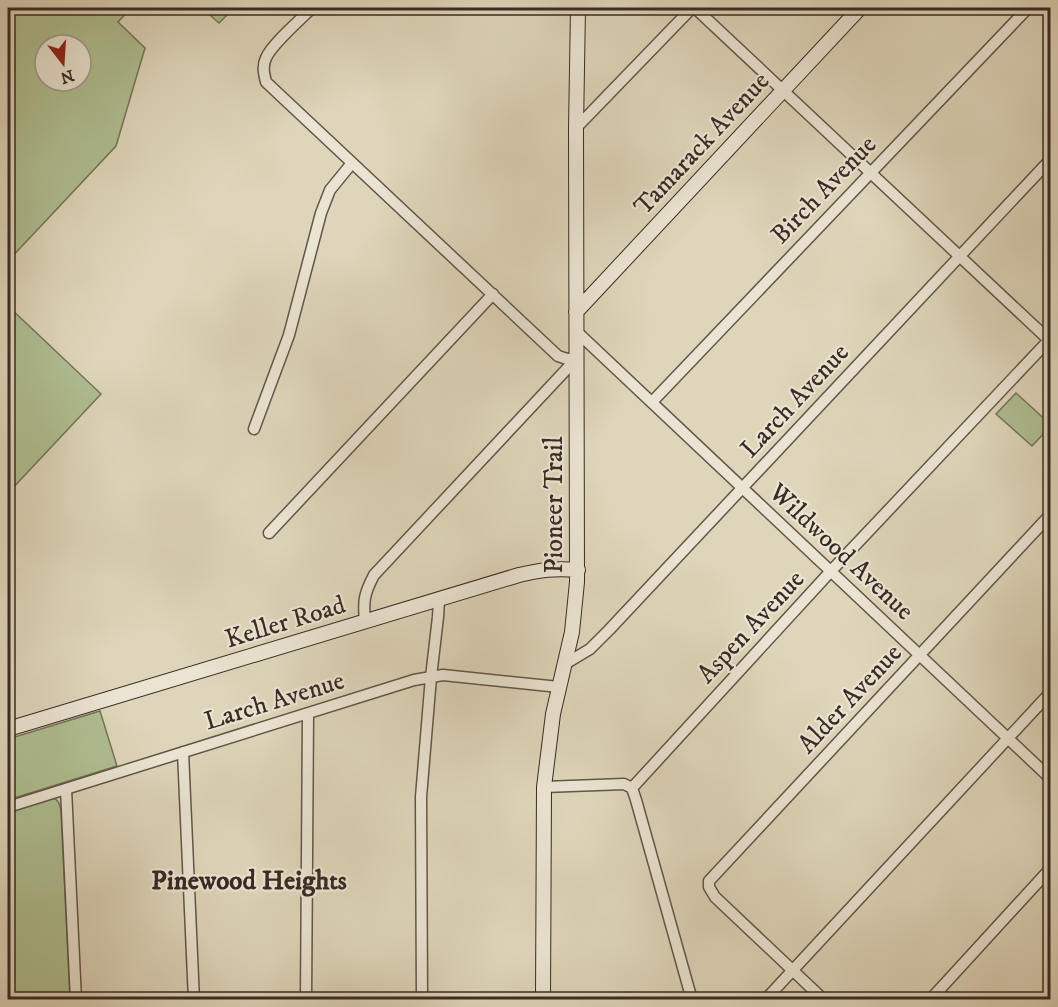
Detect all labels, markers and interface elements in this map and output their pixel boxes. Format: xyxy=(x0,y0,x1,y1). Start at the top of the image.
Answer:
north arrow xyxy=(33,33,93,93)
text: N xyxy=(58,65,76,88)
street label: Tamarack Avenue xyxy=(627,65,777,223)
street label: Birch Avenue xyxy=(764,129,884,251)
street label: Larch Avenue xyxy=(734,337,857,465)
street label: Pioneer Trail xyxy=(538,436,571,573)
street label: Wildwood Avenue xyxy=(761,476,920,628)
street label: Aspen Avenue xyxy=(690,563,812,691)
street label: Keller Road xyxy=(221,589,350,656)
street label: Alder Avenue xyxy=(791,637,909,761)
street label: Larch Avenue xyxy=(200,664,348,738)
district label: Pinewood Heights xyxy=(151,864,347,898)

